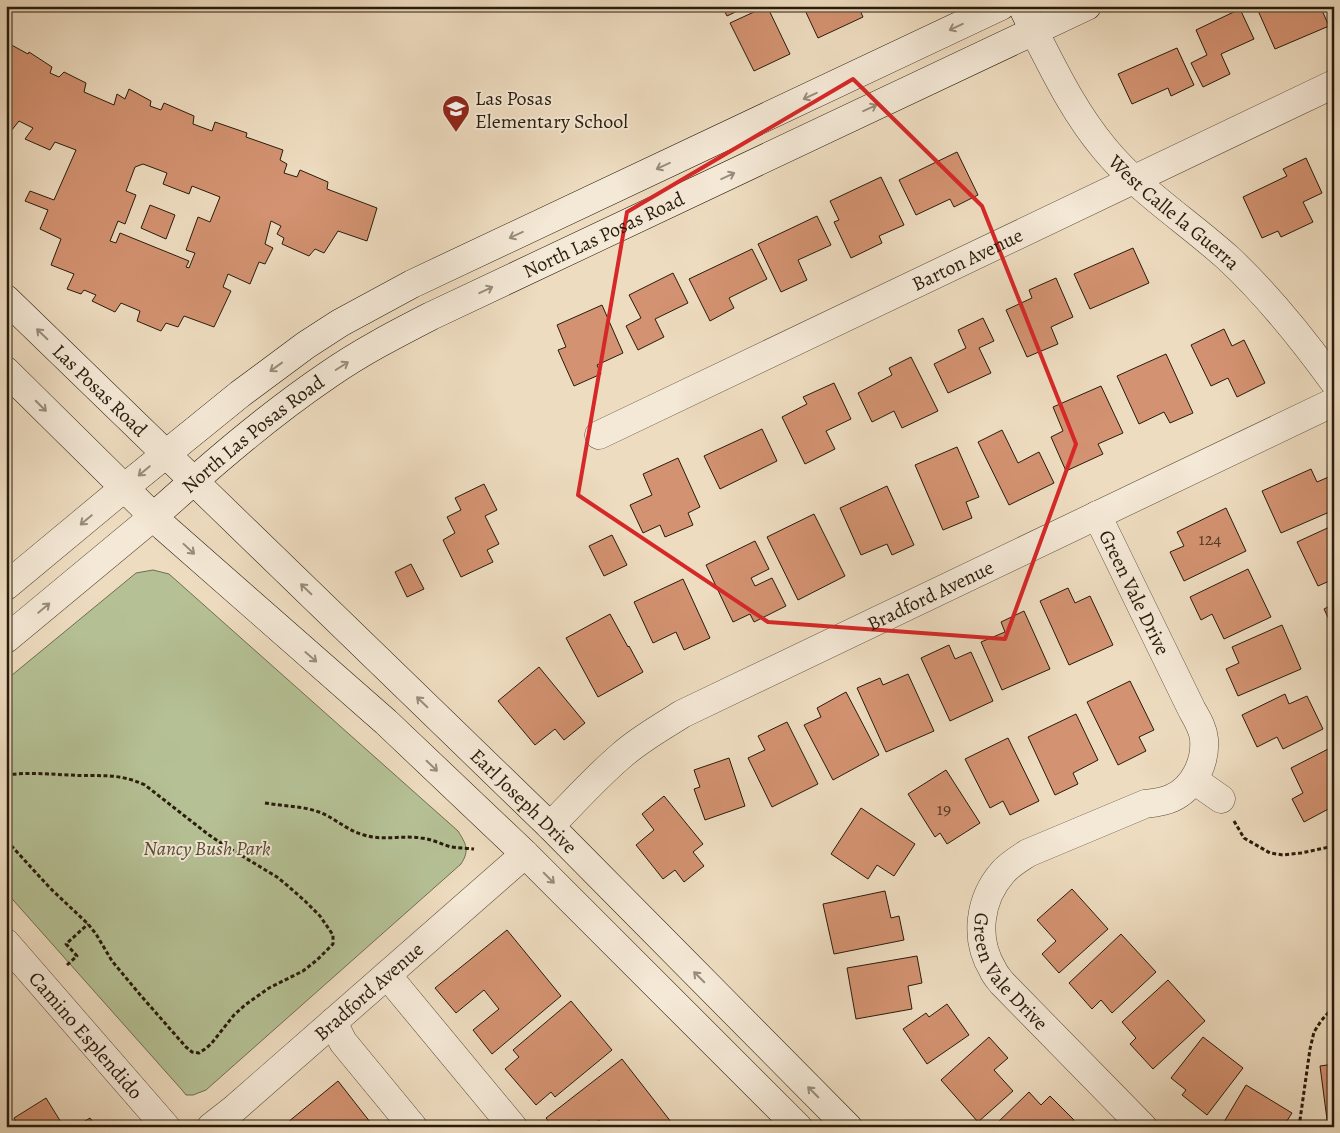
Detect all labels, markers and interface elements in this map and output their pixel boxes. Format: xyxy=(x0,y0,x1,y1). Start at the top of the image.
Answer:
one-way arrow xyxy=(949,22,964,32)
place label: Las Posas Elementary School xyxy=(475,85,628,135)
one-way arrow xyxy=(802,92,817,102)
school or university icon: Las Posas Elementary School xyxy=(441,94,471,133)
one-way arrow xyxy=(862,103,877,112)
street label: West Calle la Guerra xyxy=(1102,148,1246,276)
one-way arrow xyxy=(655,161,670,171)
one-way arrow xyxy=(720,170,735,180)
street label: North Las Posas Road xyxy=(518,185,689,284)
street label: Barton Avenue xyxy=(907,221,1027,297)
one-way arrow xyxy=(509,231,524,240)
one-way arrow xyxy=(478,284,493,294)
one-way arrow xyxy=(36,328,49,340)
street label: Las Posas Road xyxy=(47,338,154,443)
one-way arrow xyxy=(335,360,349,370)
one-way arrow xyxy=(270,361,283,372)
street label: North Las Posas Road xyxy=(176,368,330,499)
one-way arrow xyxy=(35,399,47,412)
one-way arrow xyxy=(138,465,151,477)
one-way arrow xyxy=(80,514,93,525)
street label: Green Vale Drive xyxy=(1093,525,1177,659)
house number: 124 xyxy=(1199,527,1221,551)
one-way arrow xyxy=(183,544,196,555)
street label: Bradford Avenue xyxy=(862,553,998,637)
one-way arrow xyxy=(300,583,312,595)
one-way arrow xyxy=(37,602,50,613)
one-way arrow xyxy=(305,651,318,662)
one-way arrow xyxy=(416,696,429,708)
street label: Earl Joseph Drive xyxy=(464,742,583,859)
one-way arrow xyxy=(426,759,438,772)
house number: 19 xyxy=(937,797,951,821)
park label: Nancy Bush Park xyxy=(143,835,271,862)
one-way arrow xyxy=(543,872,555,884)
street label: Green Vale Drive xyxy=(968,911,1054,1036)
street label: Bradford Avenue xyxy=(308,936,429,1047)
street label: Camino Esplendido xyxy=(23,965,149,1105)
one-way arrow xyxy=(693,970,705,983)
one-way arrow xyxy=(807,1086,820,1098)

